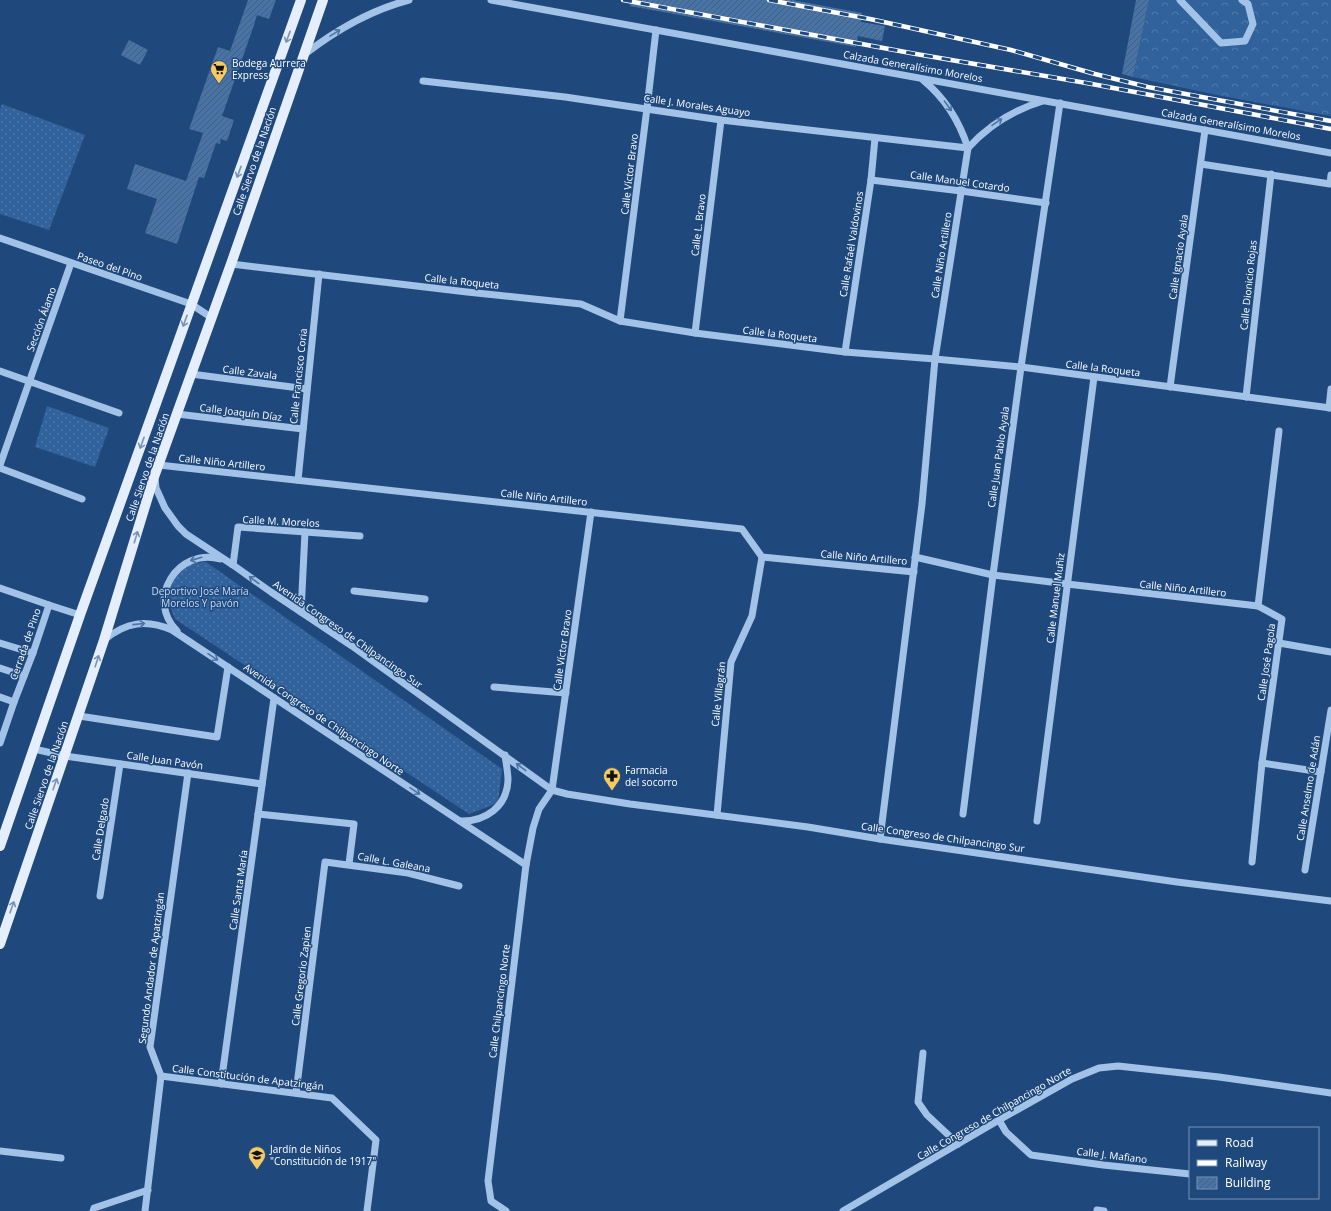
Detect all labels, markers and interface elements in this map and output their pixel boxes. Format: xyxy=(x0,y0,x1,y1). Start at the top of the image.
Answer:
one-way arrow xyxy=(329,28,341,36)
one-way arrow xyxy=(284,30,291,43)
street label: Calzada Generalísimo Morelos xyxy=(842,47,984,85)
place label: Bodega Aurrera Express xyxy=(232,56,306,82)
supermarket icon: Bodega Aurrera Express xyxy=(209,59,229,84)
street label: Calle J. Morales Aguayo xyxy=(643,91,751,119)
one-way arrow xyxy=(944,100,952,111)
street label: Calle Siervo de la Nación xyxy=(229,105,279,217)
street label: Calzada Generalísimo Morelos xyxy=(1160,105,1302,143)
one-way arrow xyxy=(991,118,1002,126)
street label: Calle Víctor Bravo xyxy=(617,133,641,215)
one-way arrow xyxy=(235,166,242,179)
street label: Calle Manuel Cotardo xyxy=(909,167,1011,195)
street label: Calle Rafaél Valdovinos xyxy=(836,190,866,298)
street label: Calle L. Bravo xyxy=(687,193,709,257)
street label: Calle Niño Artillero xyxy=(927,211,955,299)
street label: Calle Ignacio Ayala xyxy=(1165,213,1191,301)
street label: Calle Dionicio Rojas xyxy=(1236,239,1260,331)
street label: Paseo del Pino xyxy=(76,248,144,284)
street label: Calle la Roqueta xyxy=(424,270,500,292)
street label: Sección Álamo xyxy=(23,285,59,353)
one-way arrow xyxy=(181,314,189,326)
street label: Calle la Roqueta xyxy=(742,322,818,346)
street label: Calle Francisco Coria xyxy=(286,328,310,424)
street label: Calle la Roqueta xyxy=(1065,356,1141,380)
street label: Calle Zavala xyxy=(222,362,278,382)
street label: Calle Joaquín Díaz xyxy=(199,400,283,424)
street label: Calle Juan Pablo Ayala xyxy=(984,406,1012,508)
street label: Calle Siervo de la Nación xyxy=(122,411,172,523)
one-way arrow xyxy=(137,437,145,449)
street label: Calle Niño Artillero xyxy=(178,450,266,474)
street label: Calle Niño Artillero xyxy=(500,485,588,509)
street label: Calle M. Morelos xyxy=(242,512,320,530)
one-way arrow xyxy=(133,531,140,544)
street label: Calle Niño Artillero xyxy=(820,546,908,568)
street label: Calle Manuel Muñiz xyxy=(1042,552,1068,644)
one-way arrow xyxy=(190,556,203,563)
one-way arrow xyxy=(249,576,260,584)
street label: Calle Niño Artillero xyxy=(1139,576,1227,600)
street label: Avenida Congreso de Chilpancingo Sur xyxy=(270,577,426,691)
park label: Deportivo José María Morelos Y pavón xyxy=(151,584,249,610)
street label: Cerrada de Pino xyxy=(6,606,44,682)
street label: Calle Víctor Bravo xyxy=(549,609,575,691)
one-way arrow xyxy=(132,620,145,628)
street label: Calle José Pagola xyxy=(1254,622,1278,702)
one-way arrow xyxy=(207,653,218,661)
one-way arrow xyxy=(94,655,101,668)
street label: Avenida Congreso de Chilpancingo Norte xyxy=(241,660,407,778)
street label: Calle Villagrán xyxy=(708,661,728,727)
street label: Calle Siervo de la Nación xyxy=(21,719,71,831)
street label: Calle Anselmo de Adán xyxy=(1293,734,1323,842)
street label: Calle Juan Pavón xyxy=(126,748,204,772)
one-way arrow xyxy=(516,763,527,771)
place label: Farmacia del socorro xyxy=(625,763,678,789)
pharmacy icon: Farmacia del socorro xyxy=(602,766,622,791)
one-way arrow xyxy=(52,778,60,790)
one-way arrow xyxy=(409,787,420,795)
street label: Calle Delgado xyxy=(88,796,112,862)
street label: Calle Congreso de Chilpancingo Sur xyxy=(860,819,1026,855)
street label: Calle Santa María xyxy=(225,849,251,931)
street label: Calle L. Galeana xyxy=(356,849,432,875)
street label: Segundo Andador de Apatzingán xyxy=(135,891,167,1045)
one-way arrow xyxy=(9,901,17,913)
street label: Calle Gregorio Zapien xyxy=(288,925,314,1027)
street label: Calle Chilpancingo Norte xyxy=(485,943,513,1059)
street label: Calle Constitución de Apatzingán xyxy=(171,1061,325,1093)
street label: Calle Congreso de Chilpancingo Norte xyxy=(914,1063,1074,1163)
legend xyxy=(1189,1127,1319,1199)
text: Road xyxy=(1225,1134,1254,1151)
place label: Jardín de Niños "Constitución de 1917" xyxy=(269,1142,376,1168)
street label: Calle J. Mafiano xyxy=(1076,1144,1148,1166)
school or university icon: Jardín de Niños "Constitución de 1917" xyxy=(247,1145,267,1170)
text: Railway xyxy=(1225,1154,1268,1171)
text: Building xyxy=(1225,1174,1271,1191)

